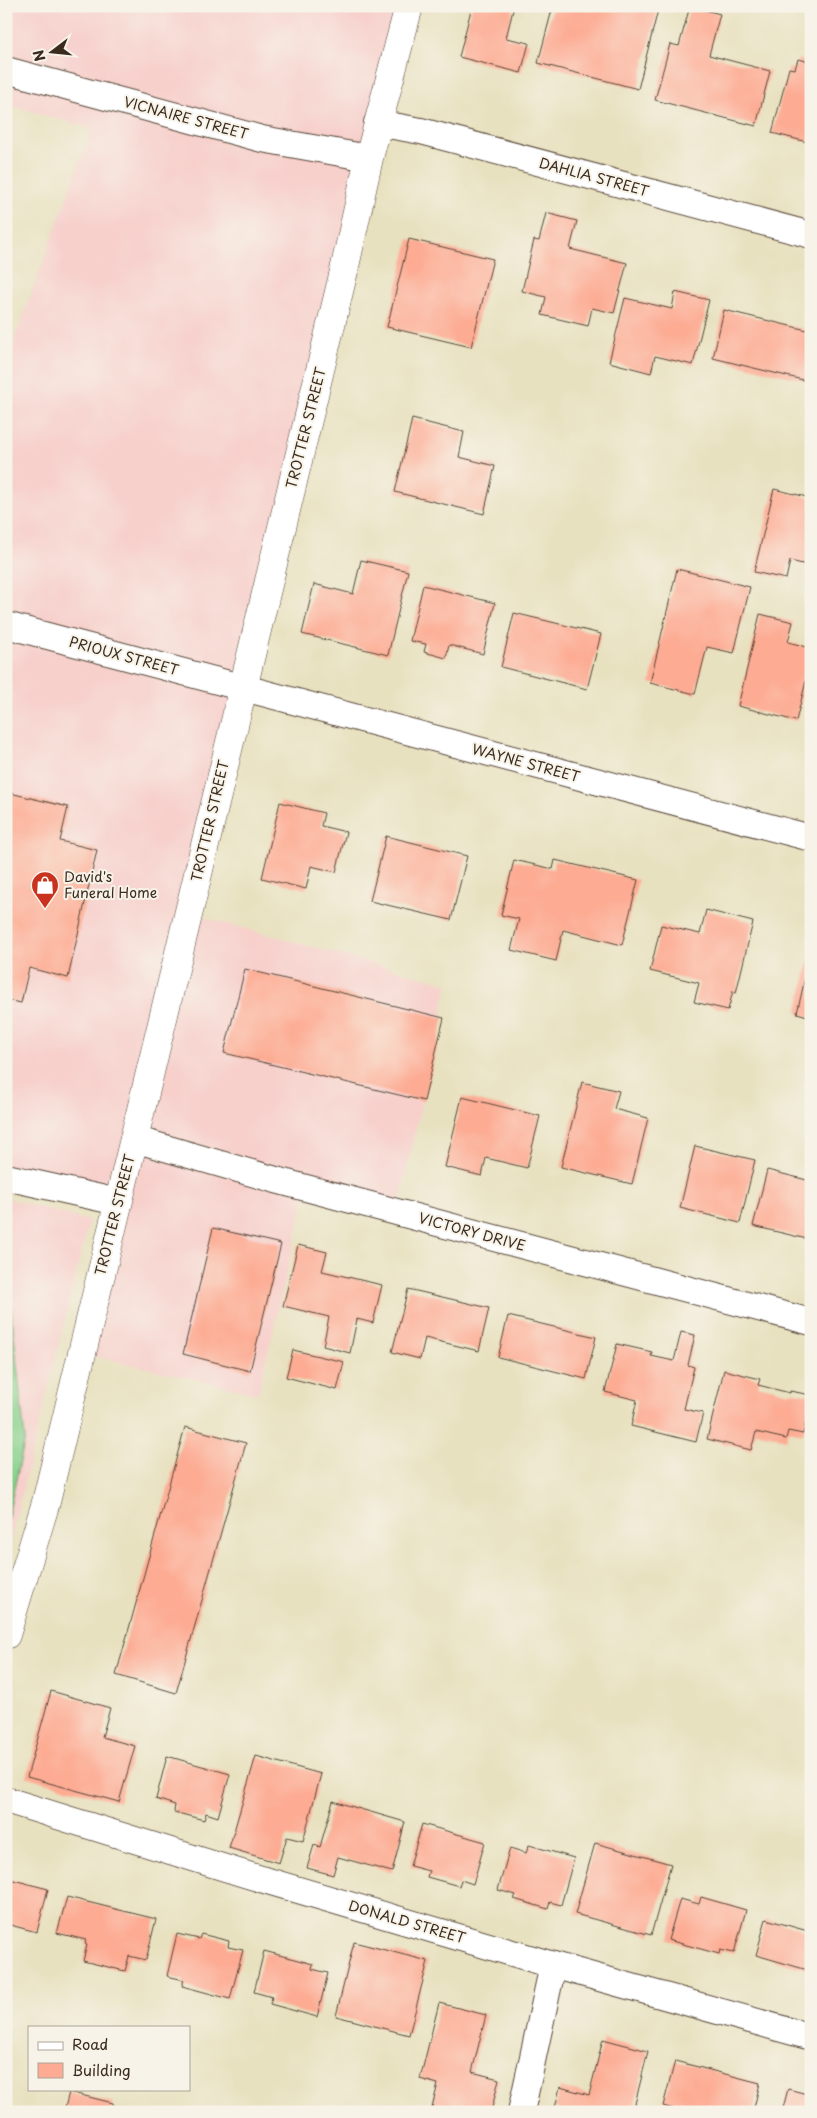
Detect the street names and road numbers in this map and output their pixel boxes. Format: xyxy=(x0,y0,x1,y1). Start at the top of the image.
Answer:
street label: VICNAIRE STREET xyxy=(121,91,251,144)
street label: DAHLIA STREET xyxy=(537,152,652,201)
street label: TROTTER STREET xyxy=(280,365,331,491)
street label: PRIOUX STREET xyxy=(67,631,182,680)
street label: WAYNE STREET xyxy=(470,738,583,787)
street label: TROTTER STREET xyxy=(185,757,234,884)
street label: TROTTER STREET xyxy=(89,1152,140,1278)
street label: VICTORY DRIVE xyxy=(416,1207,528,1256)
street label: DONALD STREET xyxy=(346,1895,469,1948)

